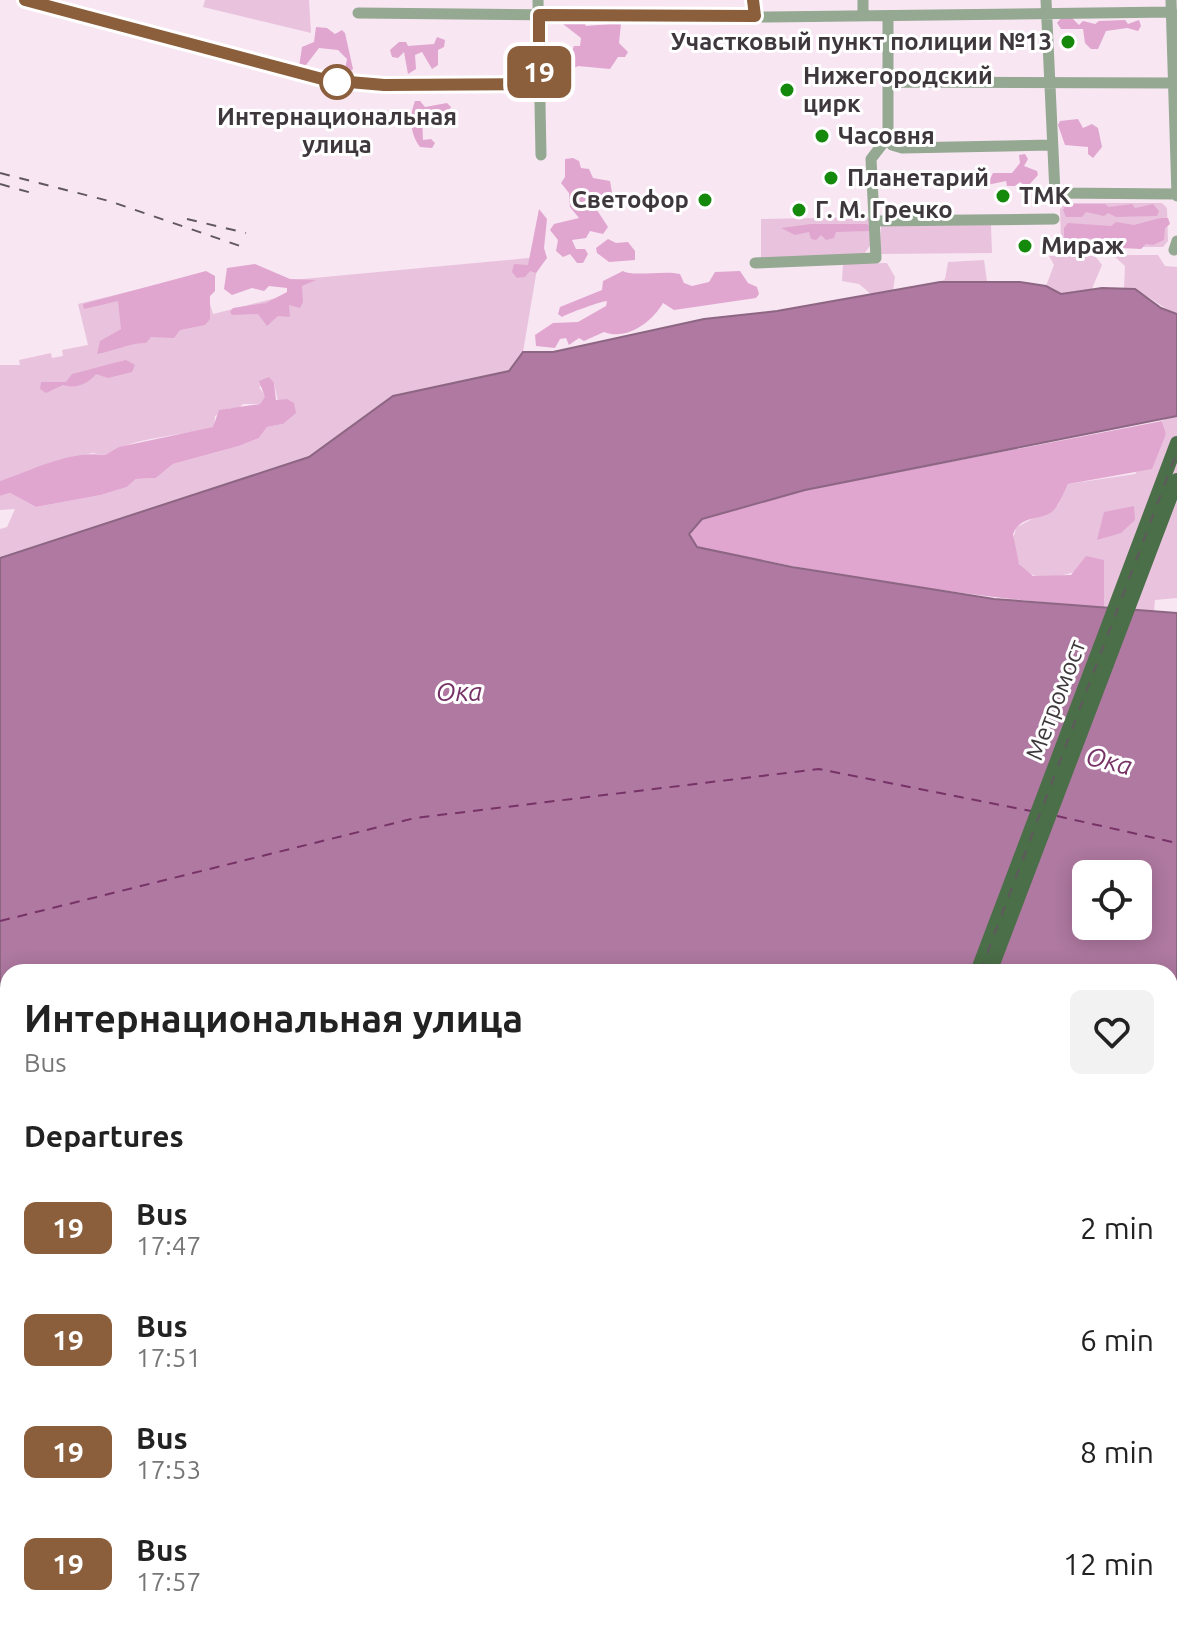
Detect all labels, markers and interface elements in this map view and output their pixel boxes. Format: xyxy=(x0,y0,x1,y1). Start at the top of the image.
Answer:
place label: Участковый пункт полиции №13 xyxy=(671,28,1052,55)
marker: Участковый пункт полиции №13 xyxy=(1059,33,1077,51)
line badge: 19 xyxy=(503,46,575,98)
text: 19 xyxy=(523,56,555,87)
place label: Нижегородский цирк xyxy=(803,62,993,117)
marker: Интернациональная улица xyxy=(320,65,354,99)
marker: Нижегородский цирк xyxy=(778,81,796,99)
place label: Интернациональная улица xyxy=(217,103,457,158)
place label: Часовня xyxy=(838,122,935,149)
marker: Часовня xyxy=(813,127,831,145)
place label: Планетарий xyxy=(847,164,989,191)
marker: Планетарий xyxy=(822,169,840,187)
place label: ТМК xyxy=(1019,182,1071,209)
place label: Светофор xyxy=(572,186,689,213)
marker: ТМК xyxy=(994,187,1012,205)
marker: Светофор xyxy=(696,191,714,209)
place label: Г. М. Гречко xyxy=(815,196,953,223)
marker: Г. М. Гречко xyxy=(790,201,808,219)
place label: Мираж xyxy=(1041,232,1124,259)
marker: Мираж xyxy=(1016,237,1034,255)
street label: Метромост xyxy=(1020,636,1091,764)
water label: Ока xyxy=(436,677,482,706)
water label: Ока xyxy=(1083,741,1135,780)
map controls xyxy=(1072,860,1152,940)
button: locate xyxy=(1072,860,1152,940)
button: heart xyxy=(1070,990,1154,1074)
text: Интернациональная улица xyxy=(24,997,523,1039)
text: Bus xyxy=(24,1048,67,1077)
text: Departures xyxy=(24,1119,184,1153)
text: Bus xyxy=(136,1197,188,1231)
text: 2 min xyxy=(1080,1211,1154,1245)
text: 19 xyxy=(52,1212,84,1243)
text: 17:47 xyxy=(136,1231,201,1260)
text: Bus xyxy=(136,1309,188,1343)
text: 6 min xyxy=(1080,1323,1154,1357)
text: 19 xyxy=(52,1324,84,1355)
text: 17:51 xyxy=(136,1343,201,1372)
text: Bus xyxy=(136,1421,188,1455)
text: 8 min xyxy=(1080,1435,1154,1469)
text: 19 xyxy=(52,1436,84,1467)
text: 17:53 xyxy=(136,1455,201,1484)
text: Bus xyxy=(136,1533,188,1567)
text: 12 min xyxy=(1063,1547,1154,1581)
text: 19 xyxy=(52,1548,84,1579)
text: 17:57 xyxy=(136,1567,201,1596)

